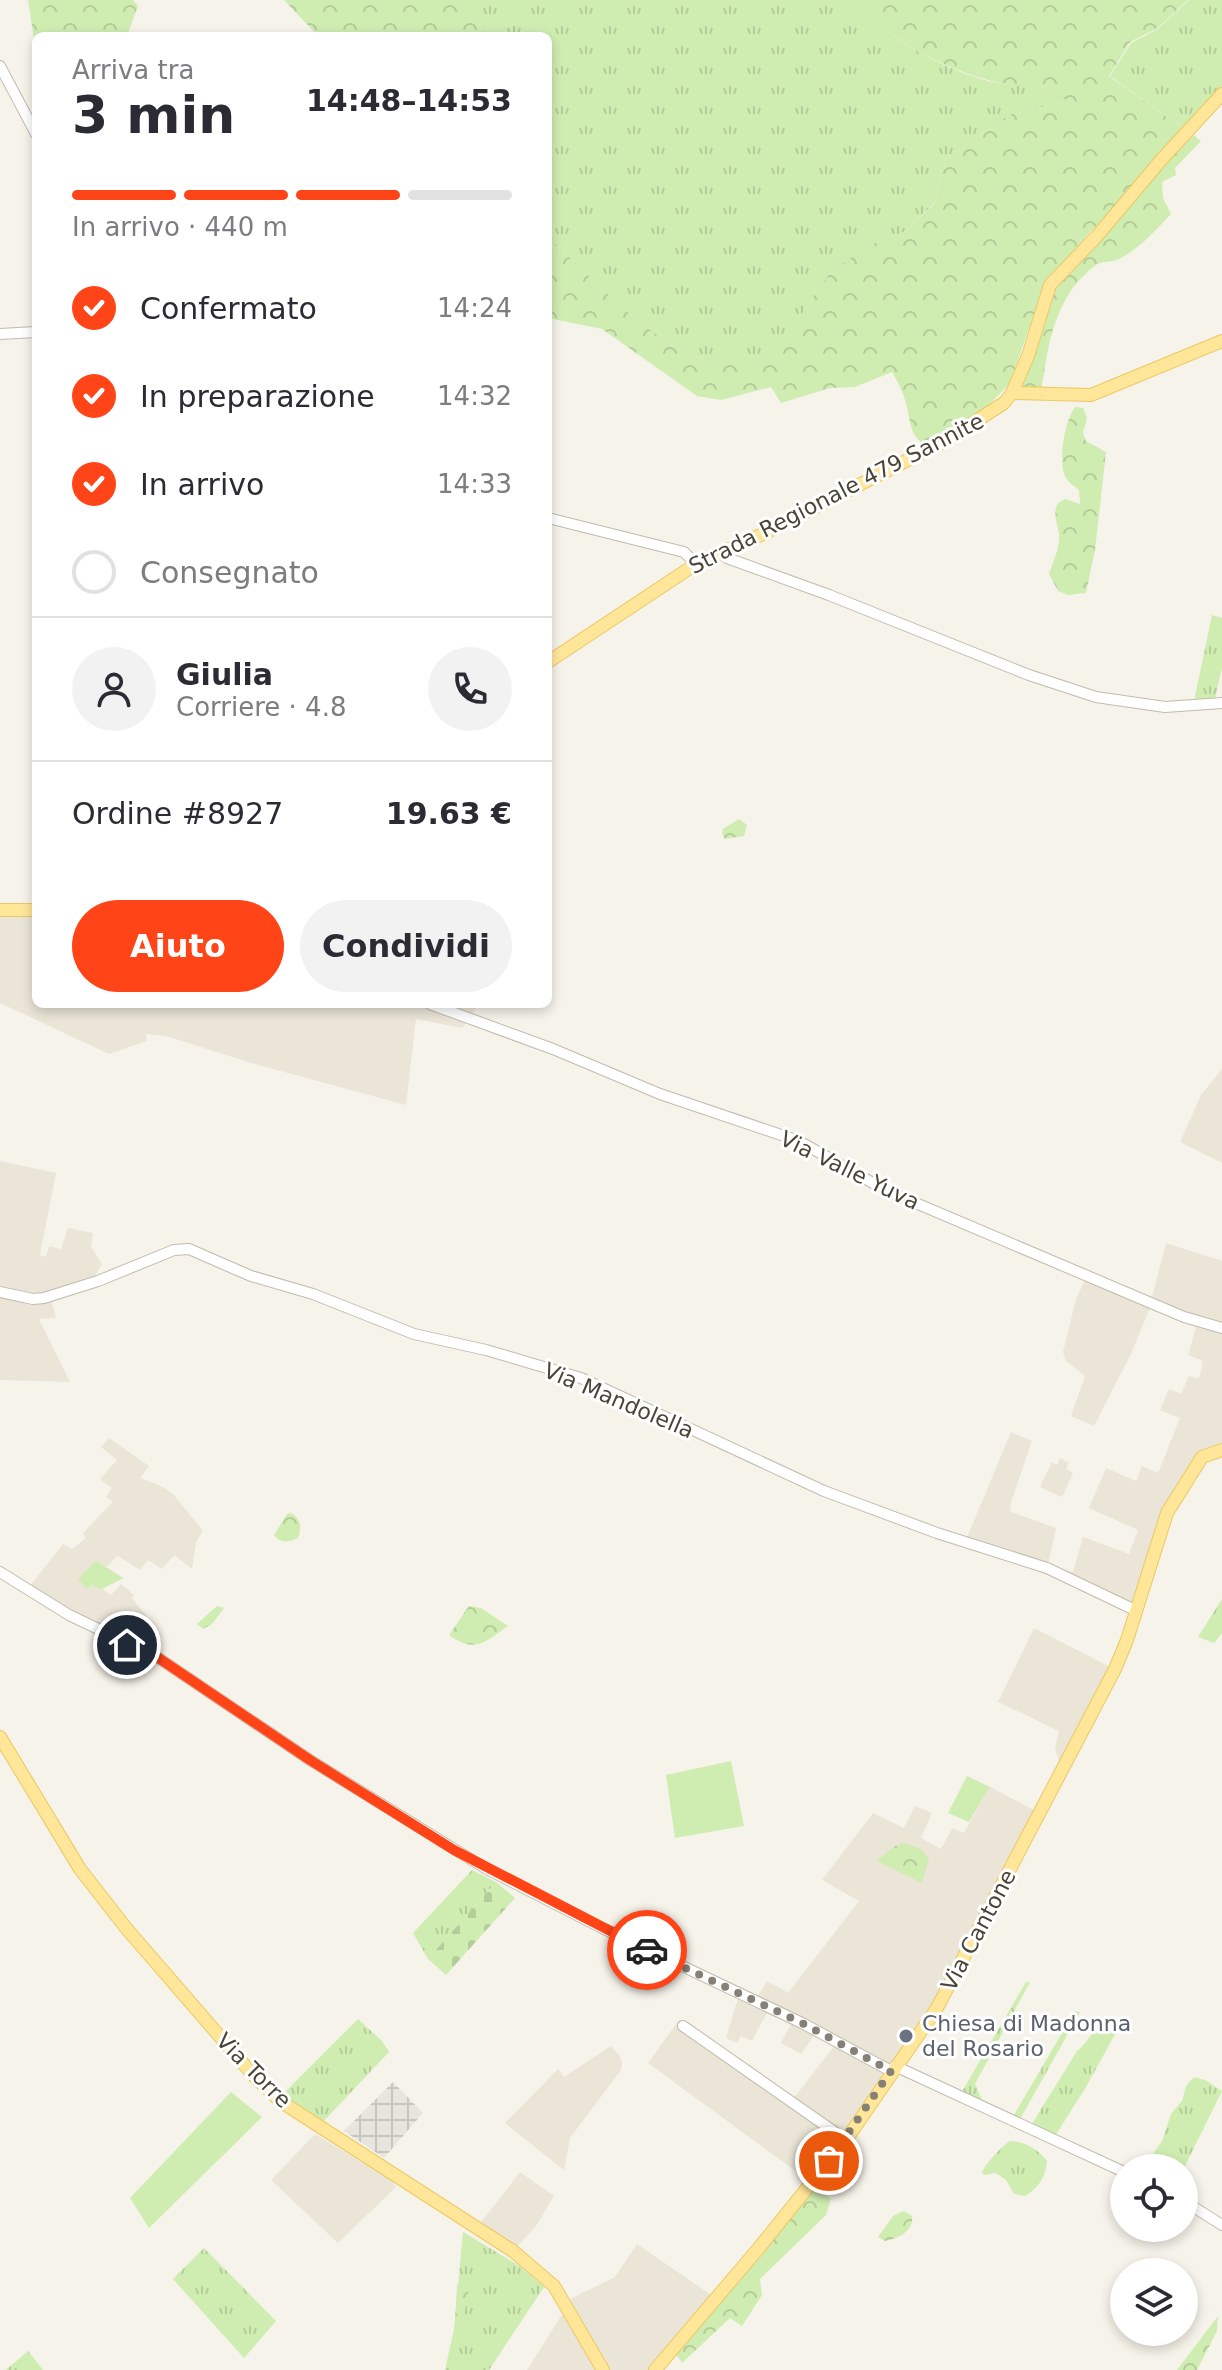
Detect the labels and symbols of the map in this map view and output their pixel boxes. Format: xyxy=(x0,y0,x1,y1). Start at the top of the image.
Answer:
street label: Strada Regionale 479 Sannite xyxy=(685,408,988,579)
street label: Via Valle Yuva xyxy=(776,1126,924,1215)
street label: Via Mandolella xyxy=(540,1358,697,1443)
pin xyxy=(93,1611,161,1679)
street label: Via Cantone xyxy=(936,1865,1021,1995)
courier xyxy=(607,1910,687,1990)
place label: Chiesa di Madonna del Rosario xyxy=(922,2011,1131,2061)
marker: Chiesa di Madonna del Rosario xyxy=(897,2027,915,2045)
street label: Via Torre xyxy=(211,2028,296,2113)
pin xyxy=(795,2127,863,2195)

